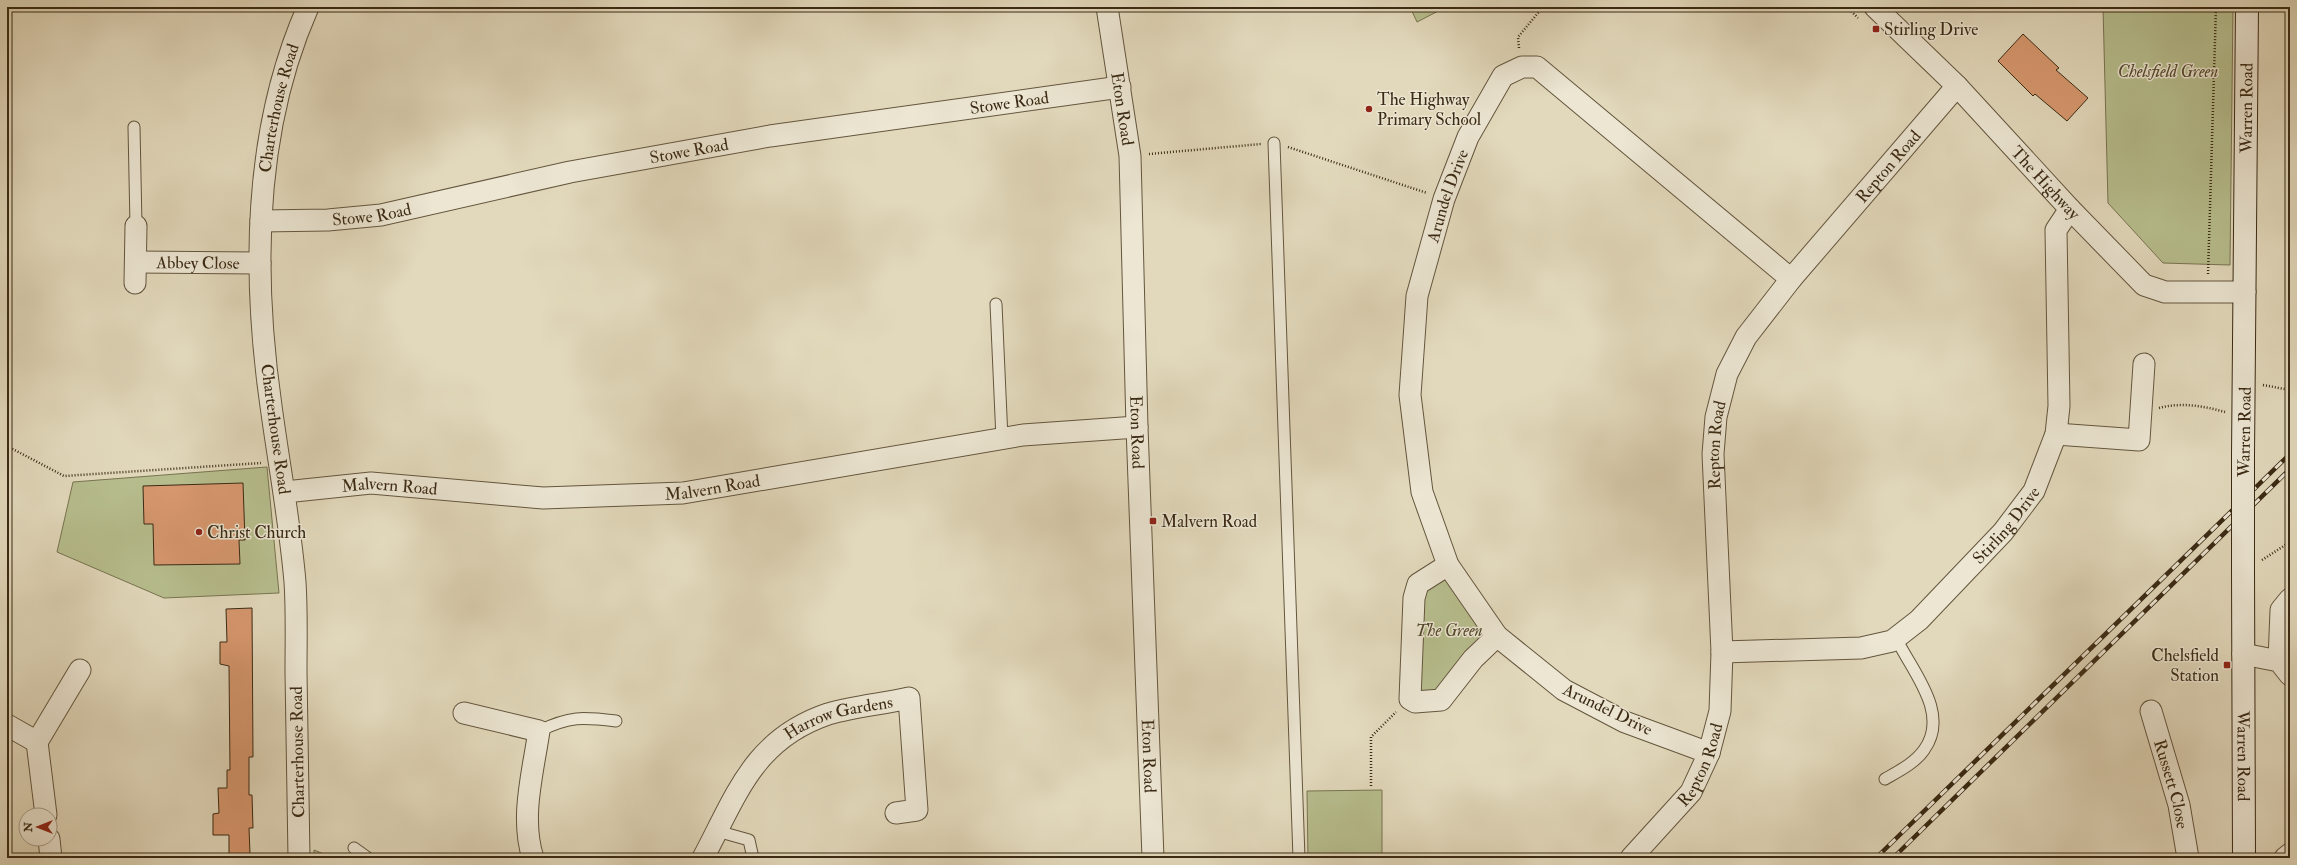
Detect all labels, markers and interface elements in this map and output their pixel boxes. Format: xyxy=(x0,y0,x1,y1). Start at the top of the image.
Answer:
place label: Stirling Drive xyxy=(1884,19,1978,40)
marker: Stirling Drive xyxy=(1871,24,1881,34)
street label: Charterhouse Road xyxy=(255,40,304,174)
park label: Chelsfield Green xyxy=(2118,61,2218,82)
street label: Warren Road xyxy=(2236,62,2258,154)
street label: Eton Road xyxy=(1106,71,1138,148)
street label: Stowe Road xyxy=(969,87,1051,119)
place label: The Highway Primary School xyxy=(1377,89,1482,131)
marker: The Highway Primary School xyxy=(1364,104,1374,114)
street label: Repton Road xyxy=(1851,125,1926,207)
street label: Stowe Road xyxy=(648,134,731,168)
street label: The Highway xyxy=(2006,142,2085,225)
street label: Arundel Drive xyxy=(1422,146,1473,246)
street label: Stowe Road xyxy=(331,198,414,231)
street label: Abbey Close xyxy=(155,252,240,275)
street label: Charterhouse Road xyxy=(256,362,295,496)
street label: Warren Road xyxy=(2233,386,2256,478)
street label: Eton Road xyxy=(1125,395,1149,470)
street label: Repton Road xyxy=(1703,398,1731,490)
street label: Malvern Road xyxy=(664,470,762,505)
street label: Malvern Road xyxy=(341,473,439,500)
street label: Stirling Drive xyxy=(1968,483,2045,568)
place label: Malvern Road xyxy=(1161,511,1258,532)
marker: Malvern Road xyxy=(1148,516,1158,526)
place label: Christ Church xyxy=(207,522,306,543)
marker: Christ Church xyxy=(194,527,204,537)
park label: The Green xyxy=(1415,620,1483,641)
place label: Chelsfield Station xyxy=(2151,645,2220,686)
marker: Chelsfield Station xyxy=(2222,660,2232,670)
street label: Arundel Drive xyxy=(1559,678,1656,740)
street label: Charterhouse Road xyxy=(286,685,309,818)
street label: Harrow Gardens xyxy=(780,691,894,744)
street label: Warren Road xyxy=(2232,710,2254,802)
street label: Eton Road xyxy=(1137,719,1161,794)
street label: Repton Road xyxy=(1673,720,1728,811)
street label: Russett Close xyxy=(2149,737,2193,830)
north arrow xyxy=(18,807,58,847)
text: N xyxy=(22,821,35,833)

